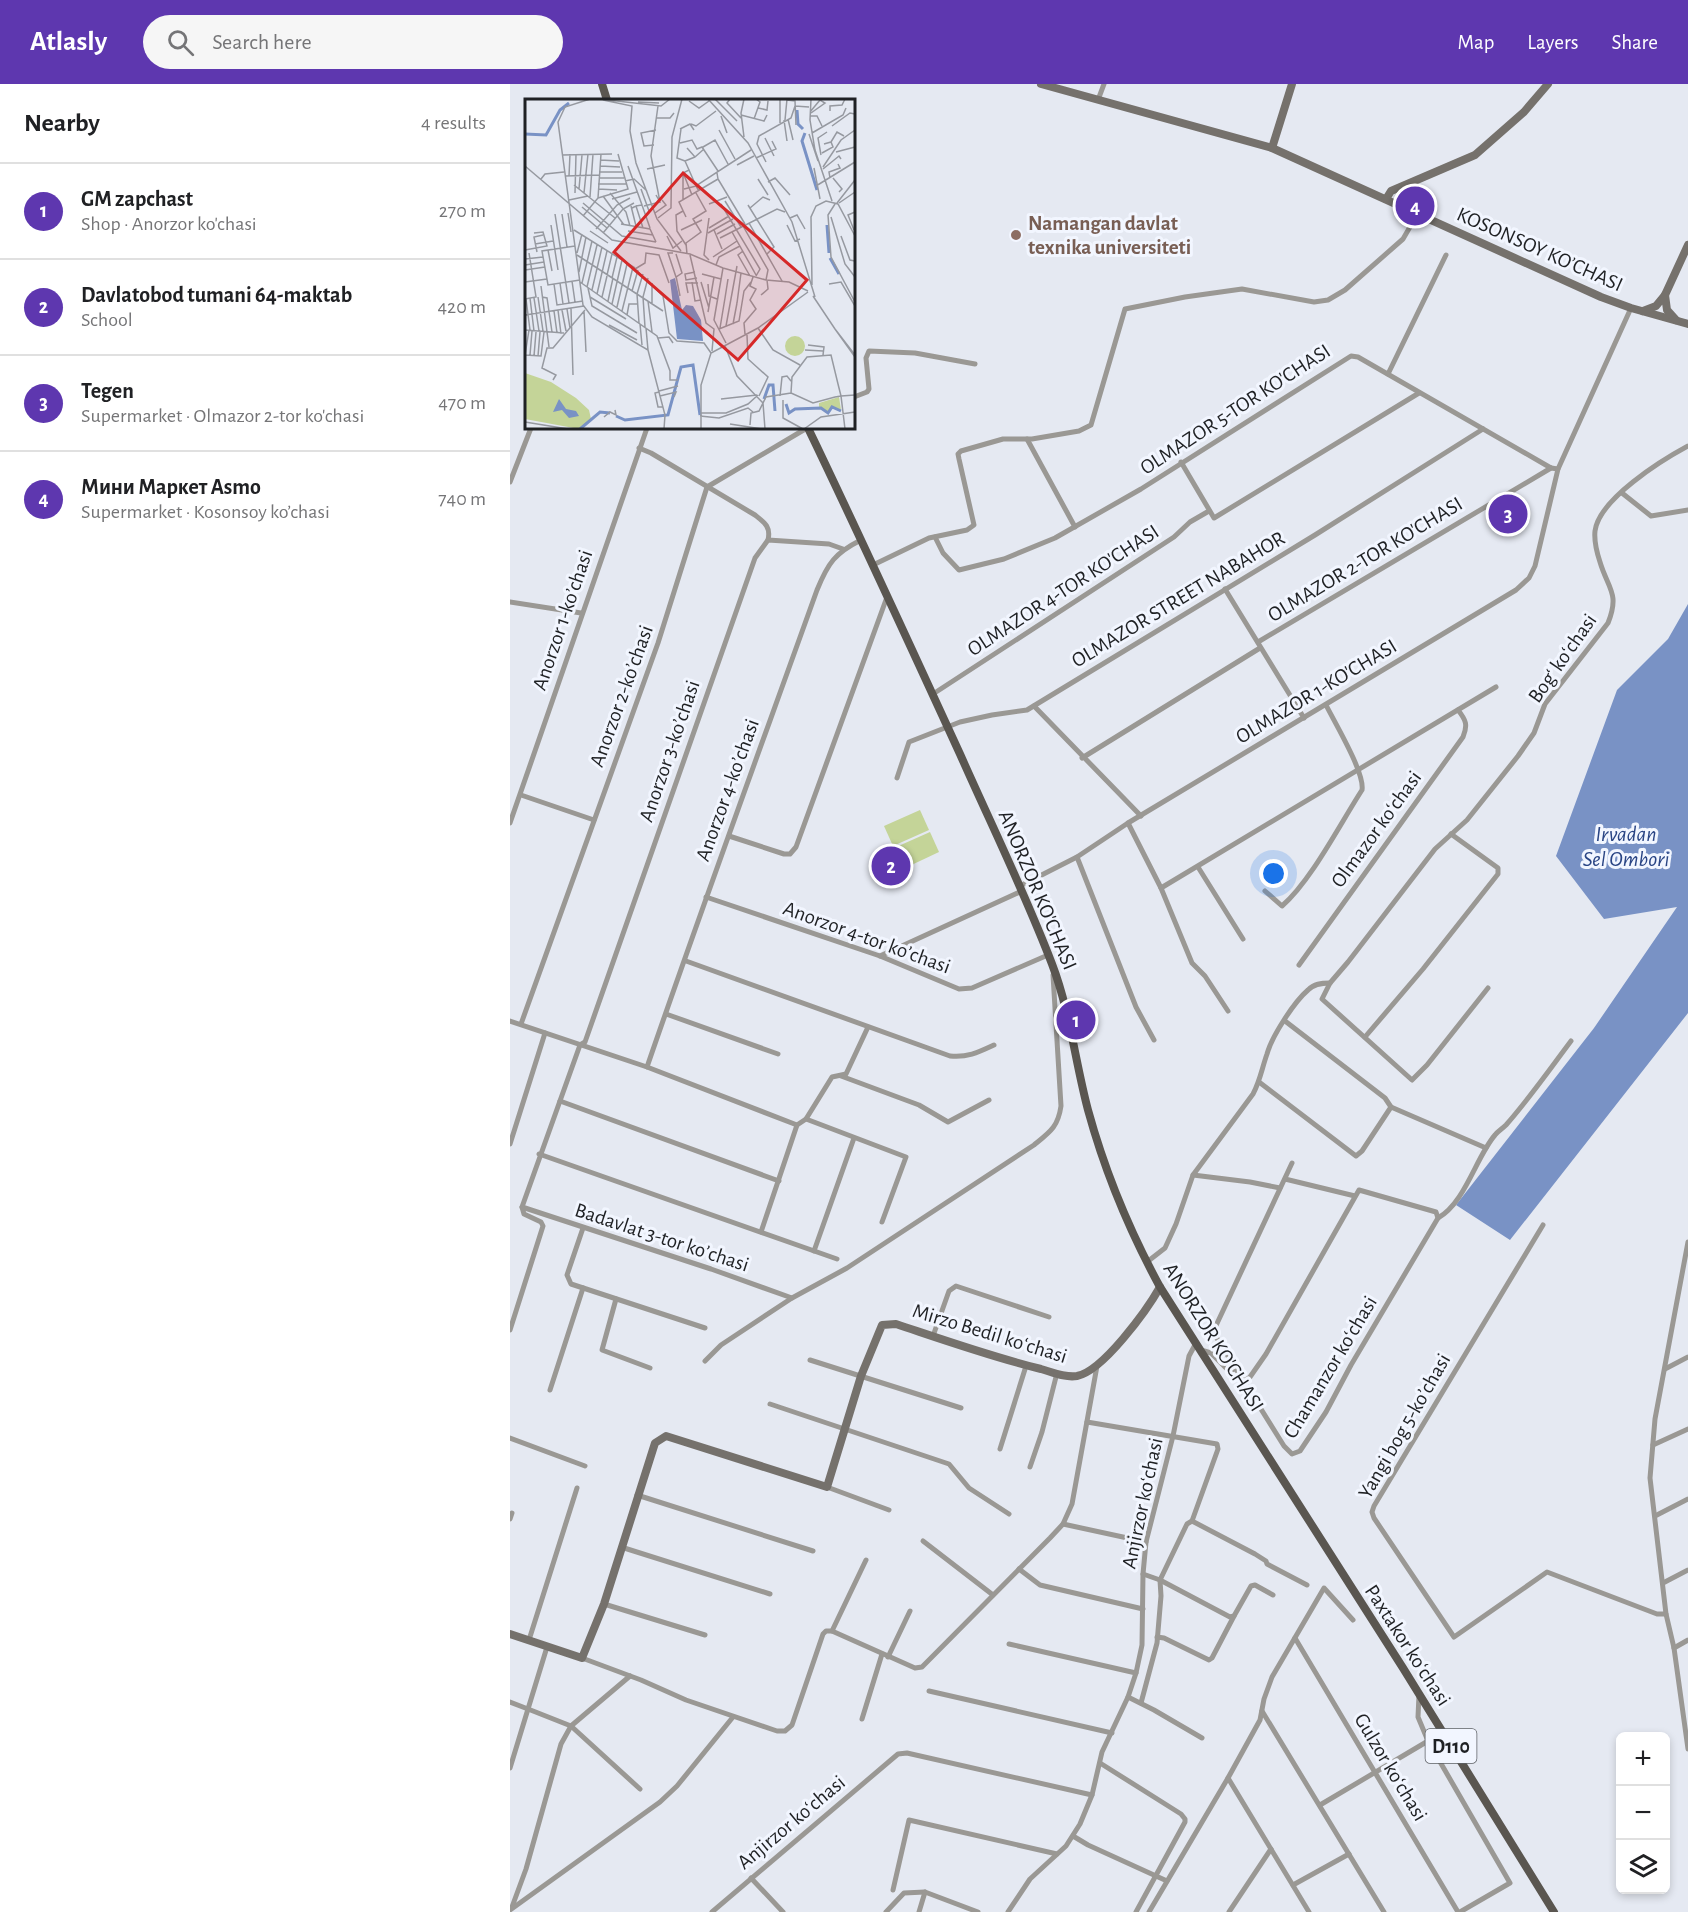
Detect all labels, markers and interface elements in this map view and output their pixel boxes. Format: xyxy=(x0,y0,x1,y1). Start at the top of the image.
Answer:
search box xyxy=(143,15,563,69)
icon: search xyxy=(164,26,197,59)
text: Atlasly xyxy=(30,28,107,56)
text: Search here xyxy=(212,31,312,53)
text: Map xyxy=(1458,32,1494,53)
text: Layers xyxy=(1527,32,1578,53)
text: Share xyxy=(1611,32,1658,53)
inset map xyxy=(525,99,855,429)
text: Nearby xyxy=(24,110,100,136)
text: 4 results xyxy=(421,113,486,133)
pin: 4 xyxy=(1396,184,1434,228)
text: GM zapchast xyxy=(81,188,193,210)
text: 1 xyxy=(40,201,47,221)
text: 270 m xyxy=(439,201,486,221)
street label: KOSONSOY KO’CHASI xyxy=(1454,203,1626,295)
place label: Namangan davlat texnika universiteti xyxy=(1028,213,1191,258)
text: Shop · Anorzor ko'chasi xyxy=(81,214,257,234)
marker: Namangan davlat texnika universiteti xyxy=(1009,228,1023,242)
text: Davlatobod tumani 64-maktab xyxy=(81,284,352,306)
text: 2 xyxy=(39,297,48,317)
text: 420 m xyxy=(437,297,486,317)
text: School xyxy=(81,310,133,330)
street label: OLMAZOR 5-TOR KO'CHASI xyxy=(1136,340,1334,479)
text: Tegen xyxy=(81,380,134,402)
text: 3 xyxy=(39,393,48,413)
text: 470 m xyxy=(438,393,486,413)
text: Supermarket · Olmazor 2-tor ko'chasi xyxy=(81,406,364,426)
text: Мини Маркет Asmo xyxy=(81,476,261,498)
text: 4 xyxy=(38,489,49,509)
text: 740 m xyxy=(438,489,486,509)
pin: 3 xyxy=(1488,492,1528,536)
street label: OLMAZOR 2-TOR KO'CHASI xyxy=(1264,493,1466,626)
text: Supermarket · Kosonsoy ko’chasi xyxy=(81,502,330,522)
street label: OLMAZOR 4-TOR KO'CHASI xyxy=(964,521,1163,660)
street label: OLMAZOR STREET NABAHOR xyxy=(1068,527,1289,671)
street label: Аnorzor 1-koʼchasi xyxy=(529,547,596,693)
street label: Bogʻ koʻchasi xyxy=(1524,610,1601,707)
street label: Аnorzor 2-koʼchasi xyxy=(586,622,657,770)
street label: OLMAZOR 1-KO'CHASI xyxy=(1232,635,1400,748)
street label: Аnorzor 3-koʼchasi xyxy=(635,678,704,825)
street label: Аnorzor 4-koʼchasi xyxy=(692,716,763,864)
street label: Olmazor koʻchasi xyxy=(1327,767,1426,891)
street label: ANORZOR KO'CHASI xyxy=(994,807,1081,973)
water label: Irvadan Sel Ombori xyxy=(1583,823,1669,870)
pin: 2 xyxy=(872,844,910,888)
your location xyxy=(1259,859,1288,888)
street label: Anorzor 4-tor koʼchasi xyxy=(780,897,953,977)
pin: 1 xyxy=(1056,998,1096,1042)
street label: Badavlat 3-tor koʼchasi xyxy=(572,1199,751,1276)
street label: ANORZOR KO'CHASI xyxy=(1159,1259,1268,1415)
street label: Chamanzor koʻchasi xyxy=(1280,1293,1381,1442)
street label: Mirzo Bedil koʻchasi xyxy=(910,1300,1070,1367)
street label: Yangi bog 5-koʼchasi xyxy=(1354,1350,1454,1502)
street label: Anjirzor koʻchasi xyxy=(1118,1436,1167,1571)
street label: Paxtakor koʻchasi xyxy=(1361,1581,1454,1710)
street label: Gulzor koʻchasi xyxy=(1350,1710,1431,1825)
road number: D110 xyxy=(1426,1729,1476,1763)
map controls xyxy=(1616,1732,1670,1894)
button: + xyxy=(1616,1732,1670,1786)
street label: Anjirzor koʻchasi xyxy=(733,1771,849,1873)
button: − xyxy=(1616,1786,1670,1840)
button: layers xyxy=(1616,1840,1670,1894)

